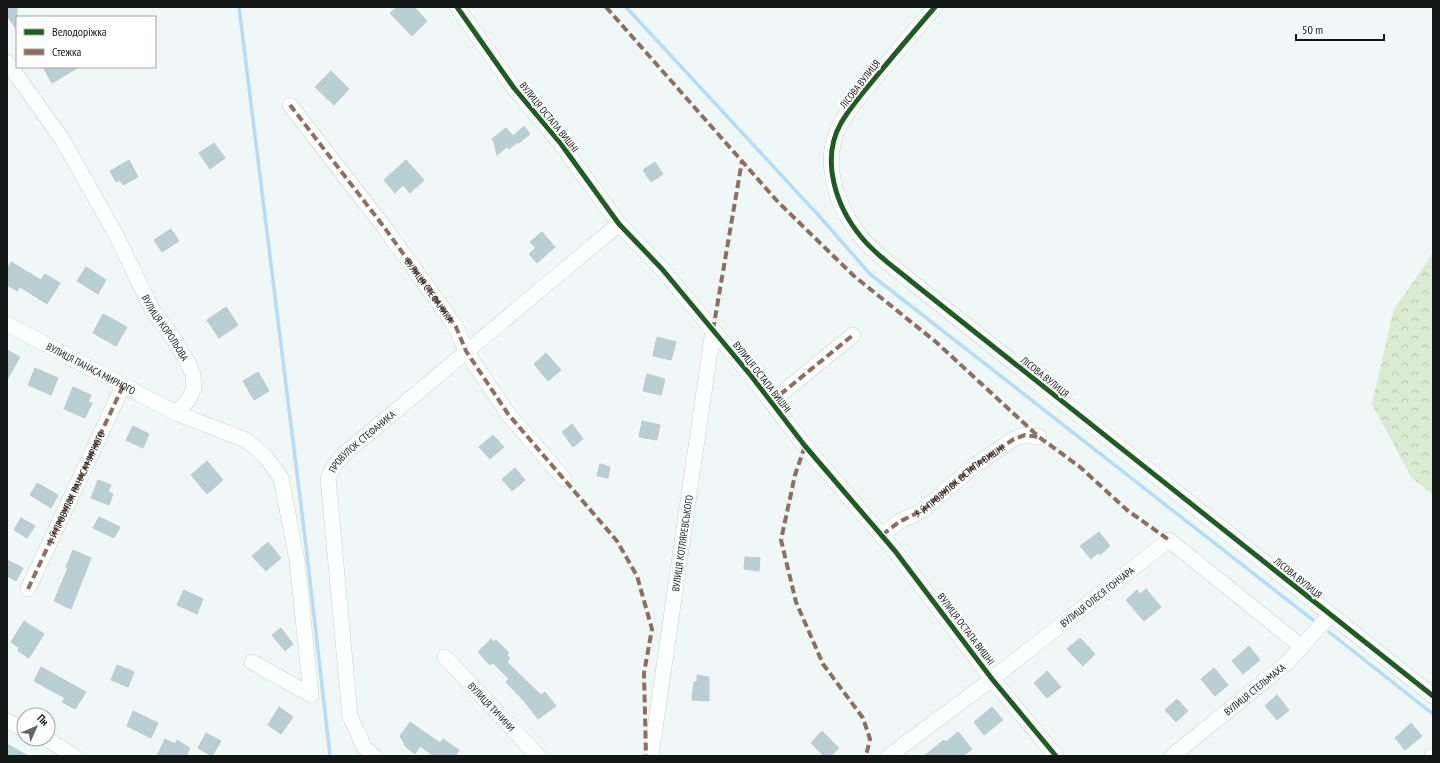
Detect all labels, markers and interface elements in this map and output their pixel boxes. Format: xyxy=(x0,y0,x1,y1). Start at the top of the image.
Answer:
legend xyxy=(16,16,156,68)
scale bar xyxy=(1296,16,1384,42)
text: 50 m xyxy=(1302,22,1323,37)
text: Велодоріжка xyxy=(52,24,107,39)
text: Стежка xyxy=(52,44,82,59)
street label: ЛІСОВА ВУЛИЦЯ xyxy=(836,57,883,112)
street label: ВУЛИЦЯ ОСТАПА ВИШНІ xyxy=(517,79,581,155)
street label: ВУЛИЦЯ СТЕФАНИКА xyxy=(402,256,457,325)
street label: ВУЛИЦЯ КОРОЛЬОВА xyxy=(139,292,192,363)
street label: ВУЛИЦЯ ОСТАПА ВИШНІ xyxy=(730,339,794,415)
street label: ВУЛИЦЯ ПАНАСА МИРНОГО xyxy=(44,340,138,397)
street label: ЛІСОВА ВУЛИЦЯ xyxy=(1018,353,1072,400)
street label: ПРОВУЛОК СТЕФАНИКА xyxy=(325,407,398,474)
street label: 1-Й ПРОВУЛОК ПАНАСА МИРНОГО xyxy=(43,428,108,546)
street label: 3-Й ПРОВУЛОК ОСТАПА ВИШНІ xyxy=(912,441,1007,520)
street label: ВУЛИЦЯ КОТЛЯРЕВСЬКОГО xyxy=(669,494,695,592)
street label: ЛІСОВА ВУЛИЦЯ xyxy=(1271,554,1325,601)
street label: ВУЛИЦЯ ОЛЕСЯ ГОНЧАРА xyxy=(1057,563,1137,630)
street label: ВУЛИЦЯ ОСТАПА ВИШНІ xyxy=(935,590,997,668)
street label: ВУЛИЦЯ СТЕЛЬМАХА xyxy=(1221,660,1288,718)
street label: ВУЛИЦЯ ТИЧИНИ xyxy=(465,679,518,734)
north arrow xyxy=(16,707,56,747)
text: Пн xyxy=(34,711,52,729)

